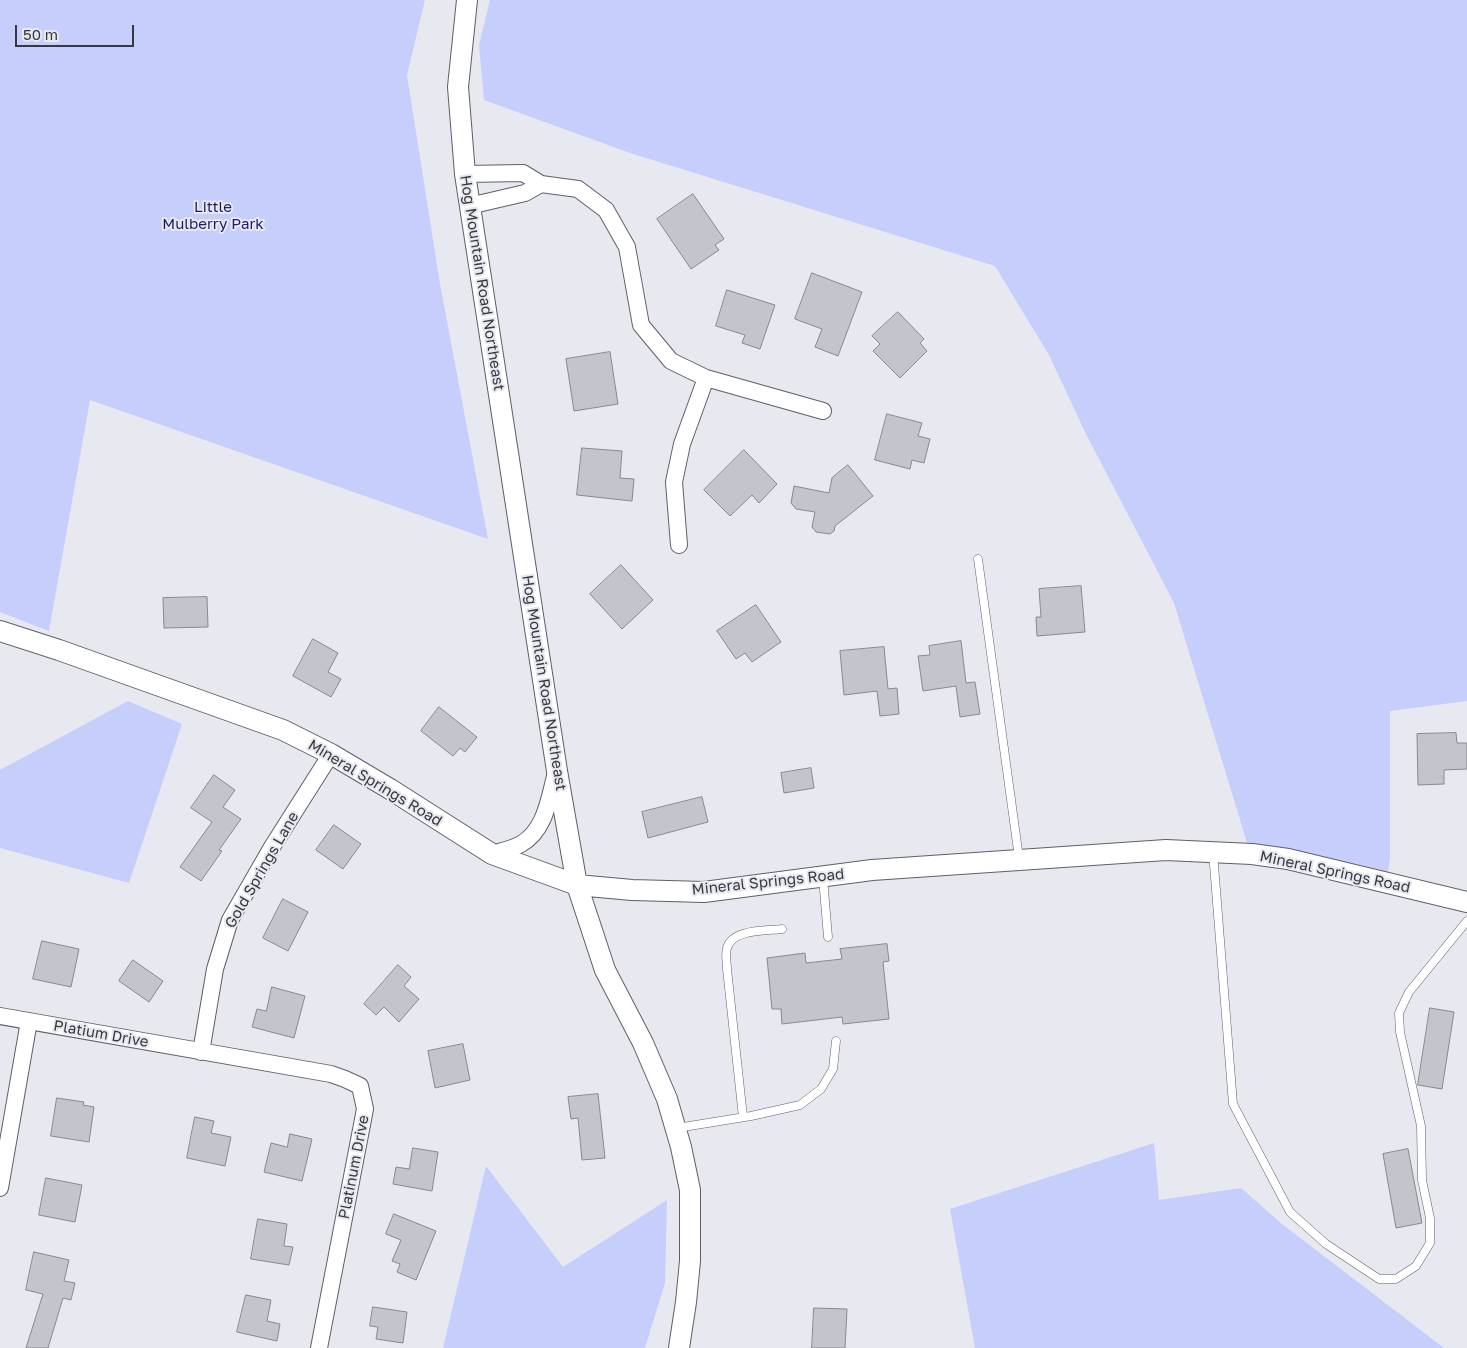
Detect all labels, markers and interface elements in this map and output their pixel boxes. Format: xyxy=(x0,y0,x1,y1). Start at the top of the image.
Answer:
scale bar xyxy=(18,15,136,47)
text: 50 m xyxy=(23,25,58,43)
street label: Hog Mountain Road Northeast xyxy=(456,174,508,392)
park label: Little Mulberry Park xyxy=(162,198,264,233)
street label: Hog Mountain Road Northeast xyxy=(518,574,570,792)
street label: Mineral Springs Road xyxy=(305,736,445,830)
street label: Gold Springs Lane xyxy=(221,809,303,931)
street label: Mineral Springs Road xyxy=(1258,847,1412,897)
street label: Mineral Springs Road xyxy=(691,865,845,899)
street label: Platium Drive xyxy=(52,1017,150,1051)
street label: Platinum Drive xyxy=(335,1114,373,1220)

